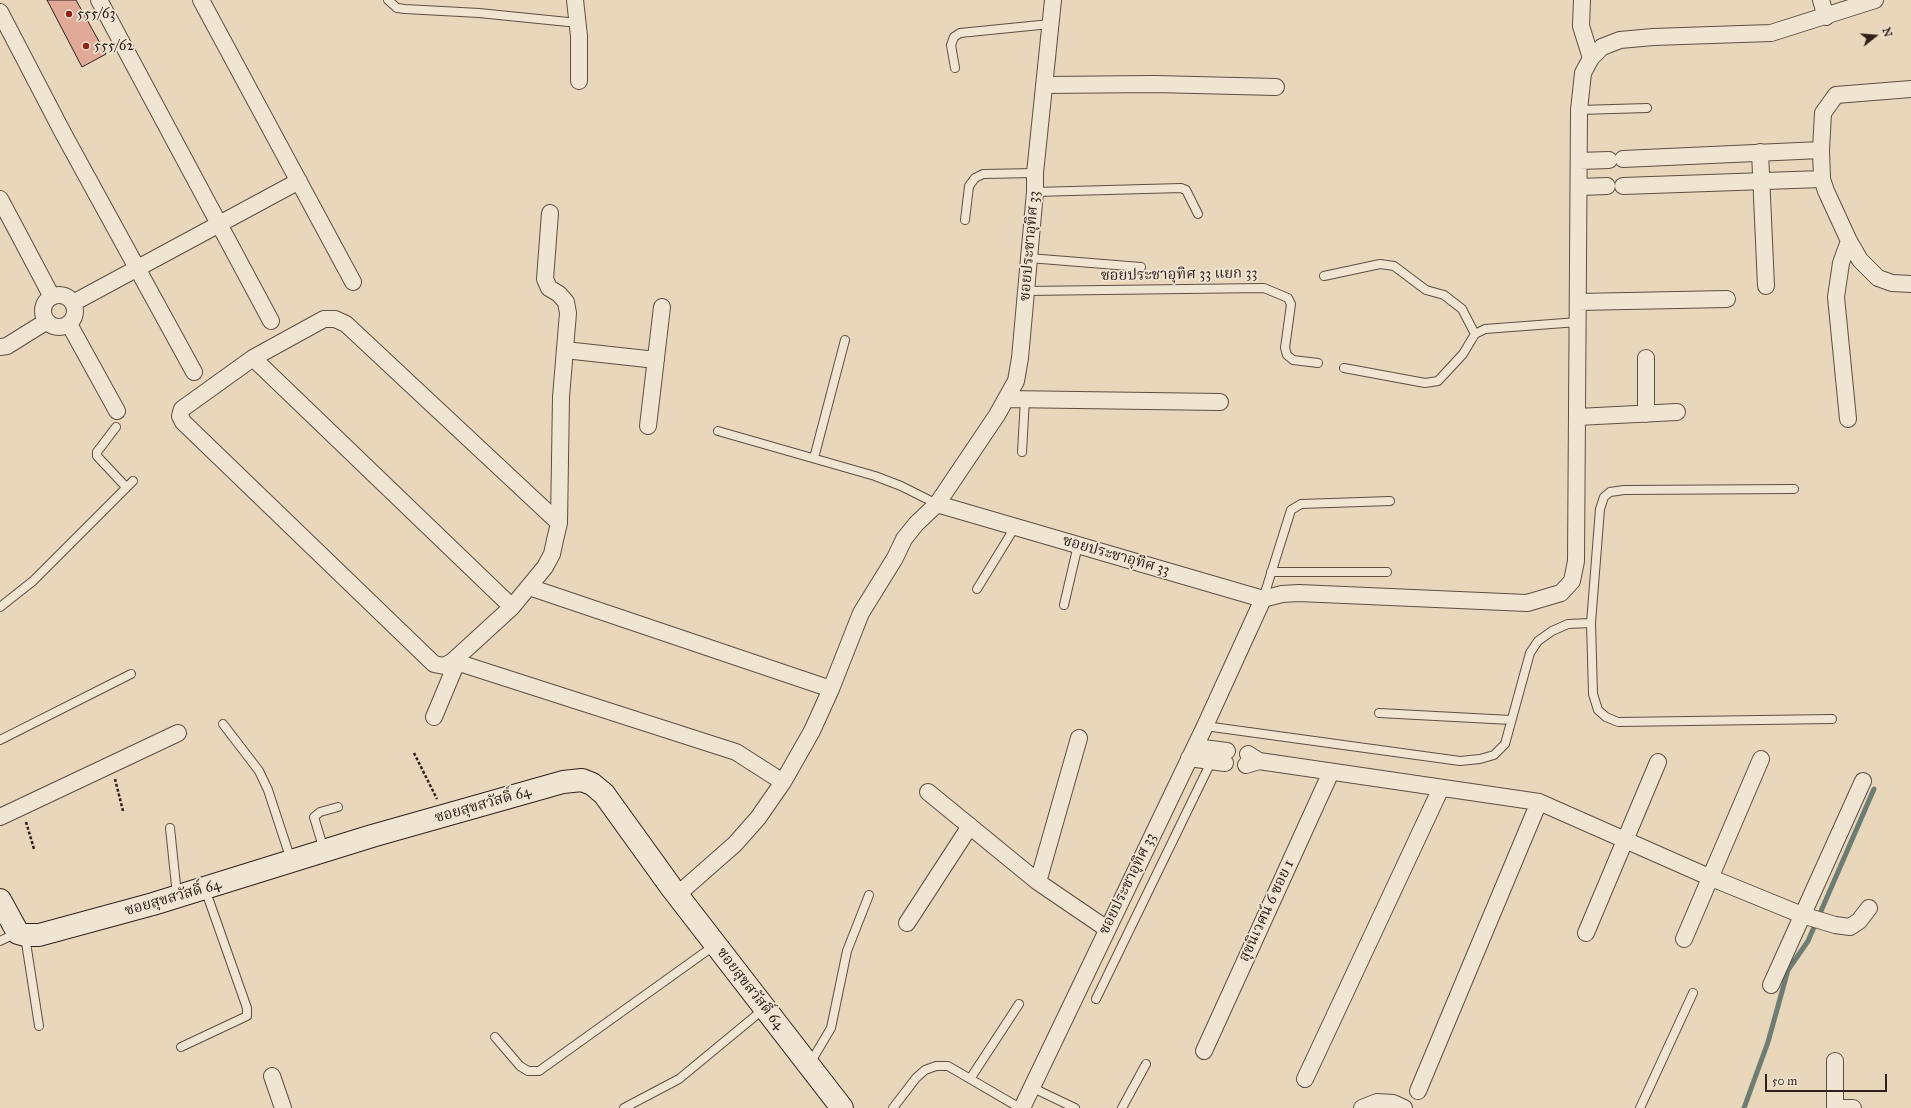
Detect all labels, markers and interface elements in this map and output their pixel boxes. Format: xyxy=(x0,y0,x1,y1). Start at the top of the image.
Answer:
place label: 555/63 xyxy=(77,5,115,23)
marker: 555/63 xyxy=(64,9,74,19)
north arrow xyxy=(1855,16,1895,56)
text: N xyxy=(1879,26,1895,39)
place label: 555/62 xyxy=(94,37,134,55)
marker: 555/62 xyxy=(81,41,91,51)
street label: ซอยประชาอุทิศ 33 xyxy=(1016,190,1044,302)
street label: ซอยประชาอุทิศ 33 แยก 33 xyxy=(1100,265,1258,285)
street label: ซอยประชาอุทิศ 33 xyxy=(1060,532,1172,580)
street label: ซอยสุขสวัสดิ์ 64 xyxy=(433,783,533,827)
street label: ซอยประชาอุทิศ 33 xyxy=(1096,830,1160,938)
street label: สุขนิเวศน์ 6 ซอย 1 xyxy=(1236,857,1298,965)
street label: ซอยสุขสวัสดิ์ 64 xyxy=(123,876,223,920)
street label: ซอยสุขสวัสดิ์ 64 xyxy=(712,944,788,1034)
scale bar xyxy=(1767,1066,1889,1092)
text: 50 m xyxy=(1772,1074,1797,1088)

